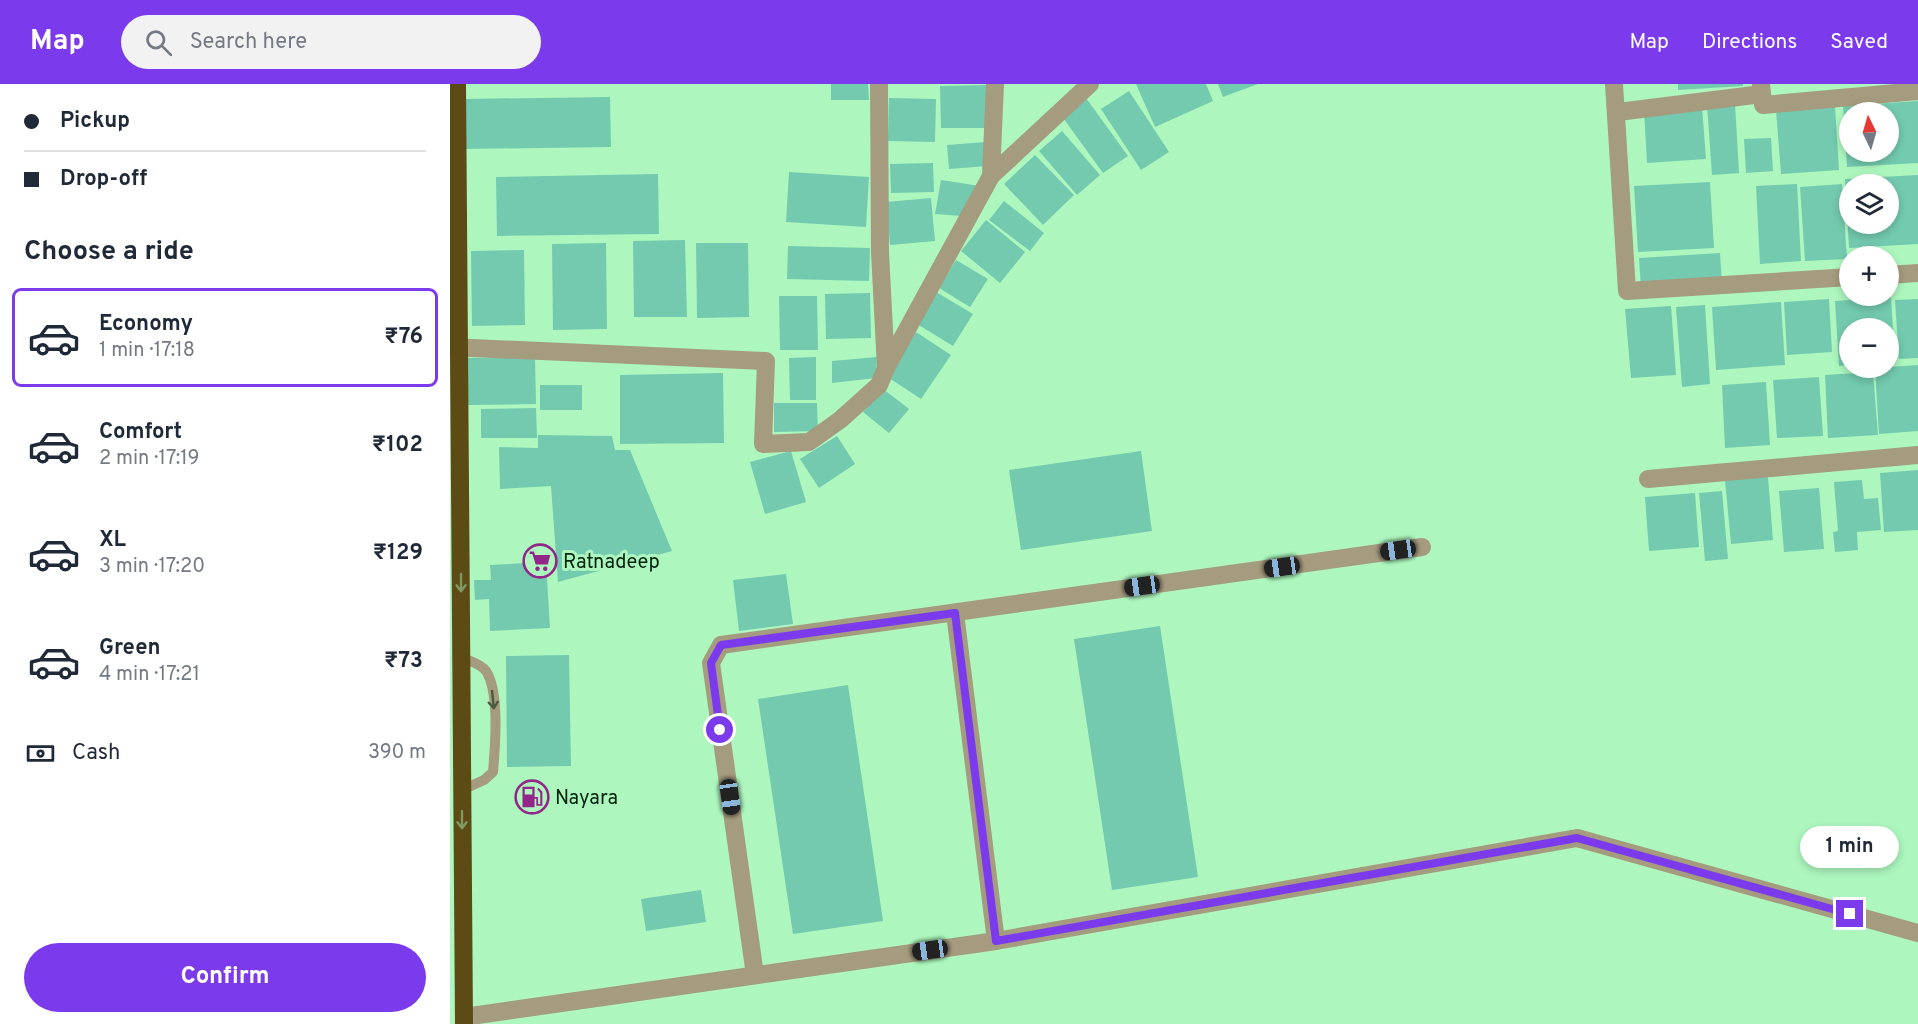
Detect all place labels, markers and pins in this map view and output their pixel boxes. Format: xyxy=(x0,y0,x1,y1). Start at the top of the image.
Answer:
supermarket icon: Ratnadeep xyxy=(522,543,558,579)
place label: Ratnadeep xyxy=(563,550,660,576)
fuel station icon: Nayara xyxy=(514,779,550,815)
place label: Nayara xyxy=(555,786,618,812)

